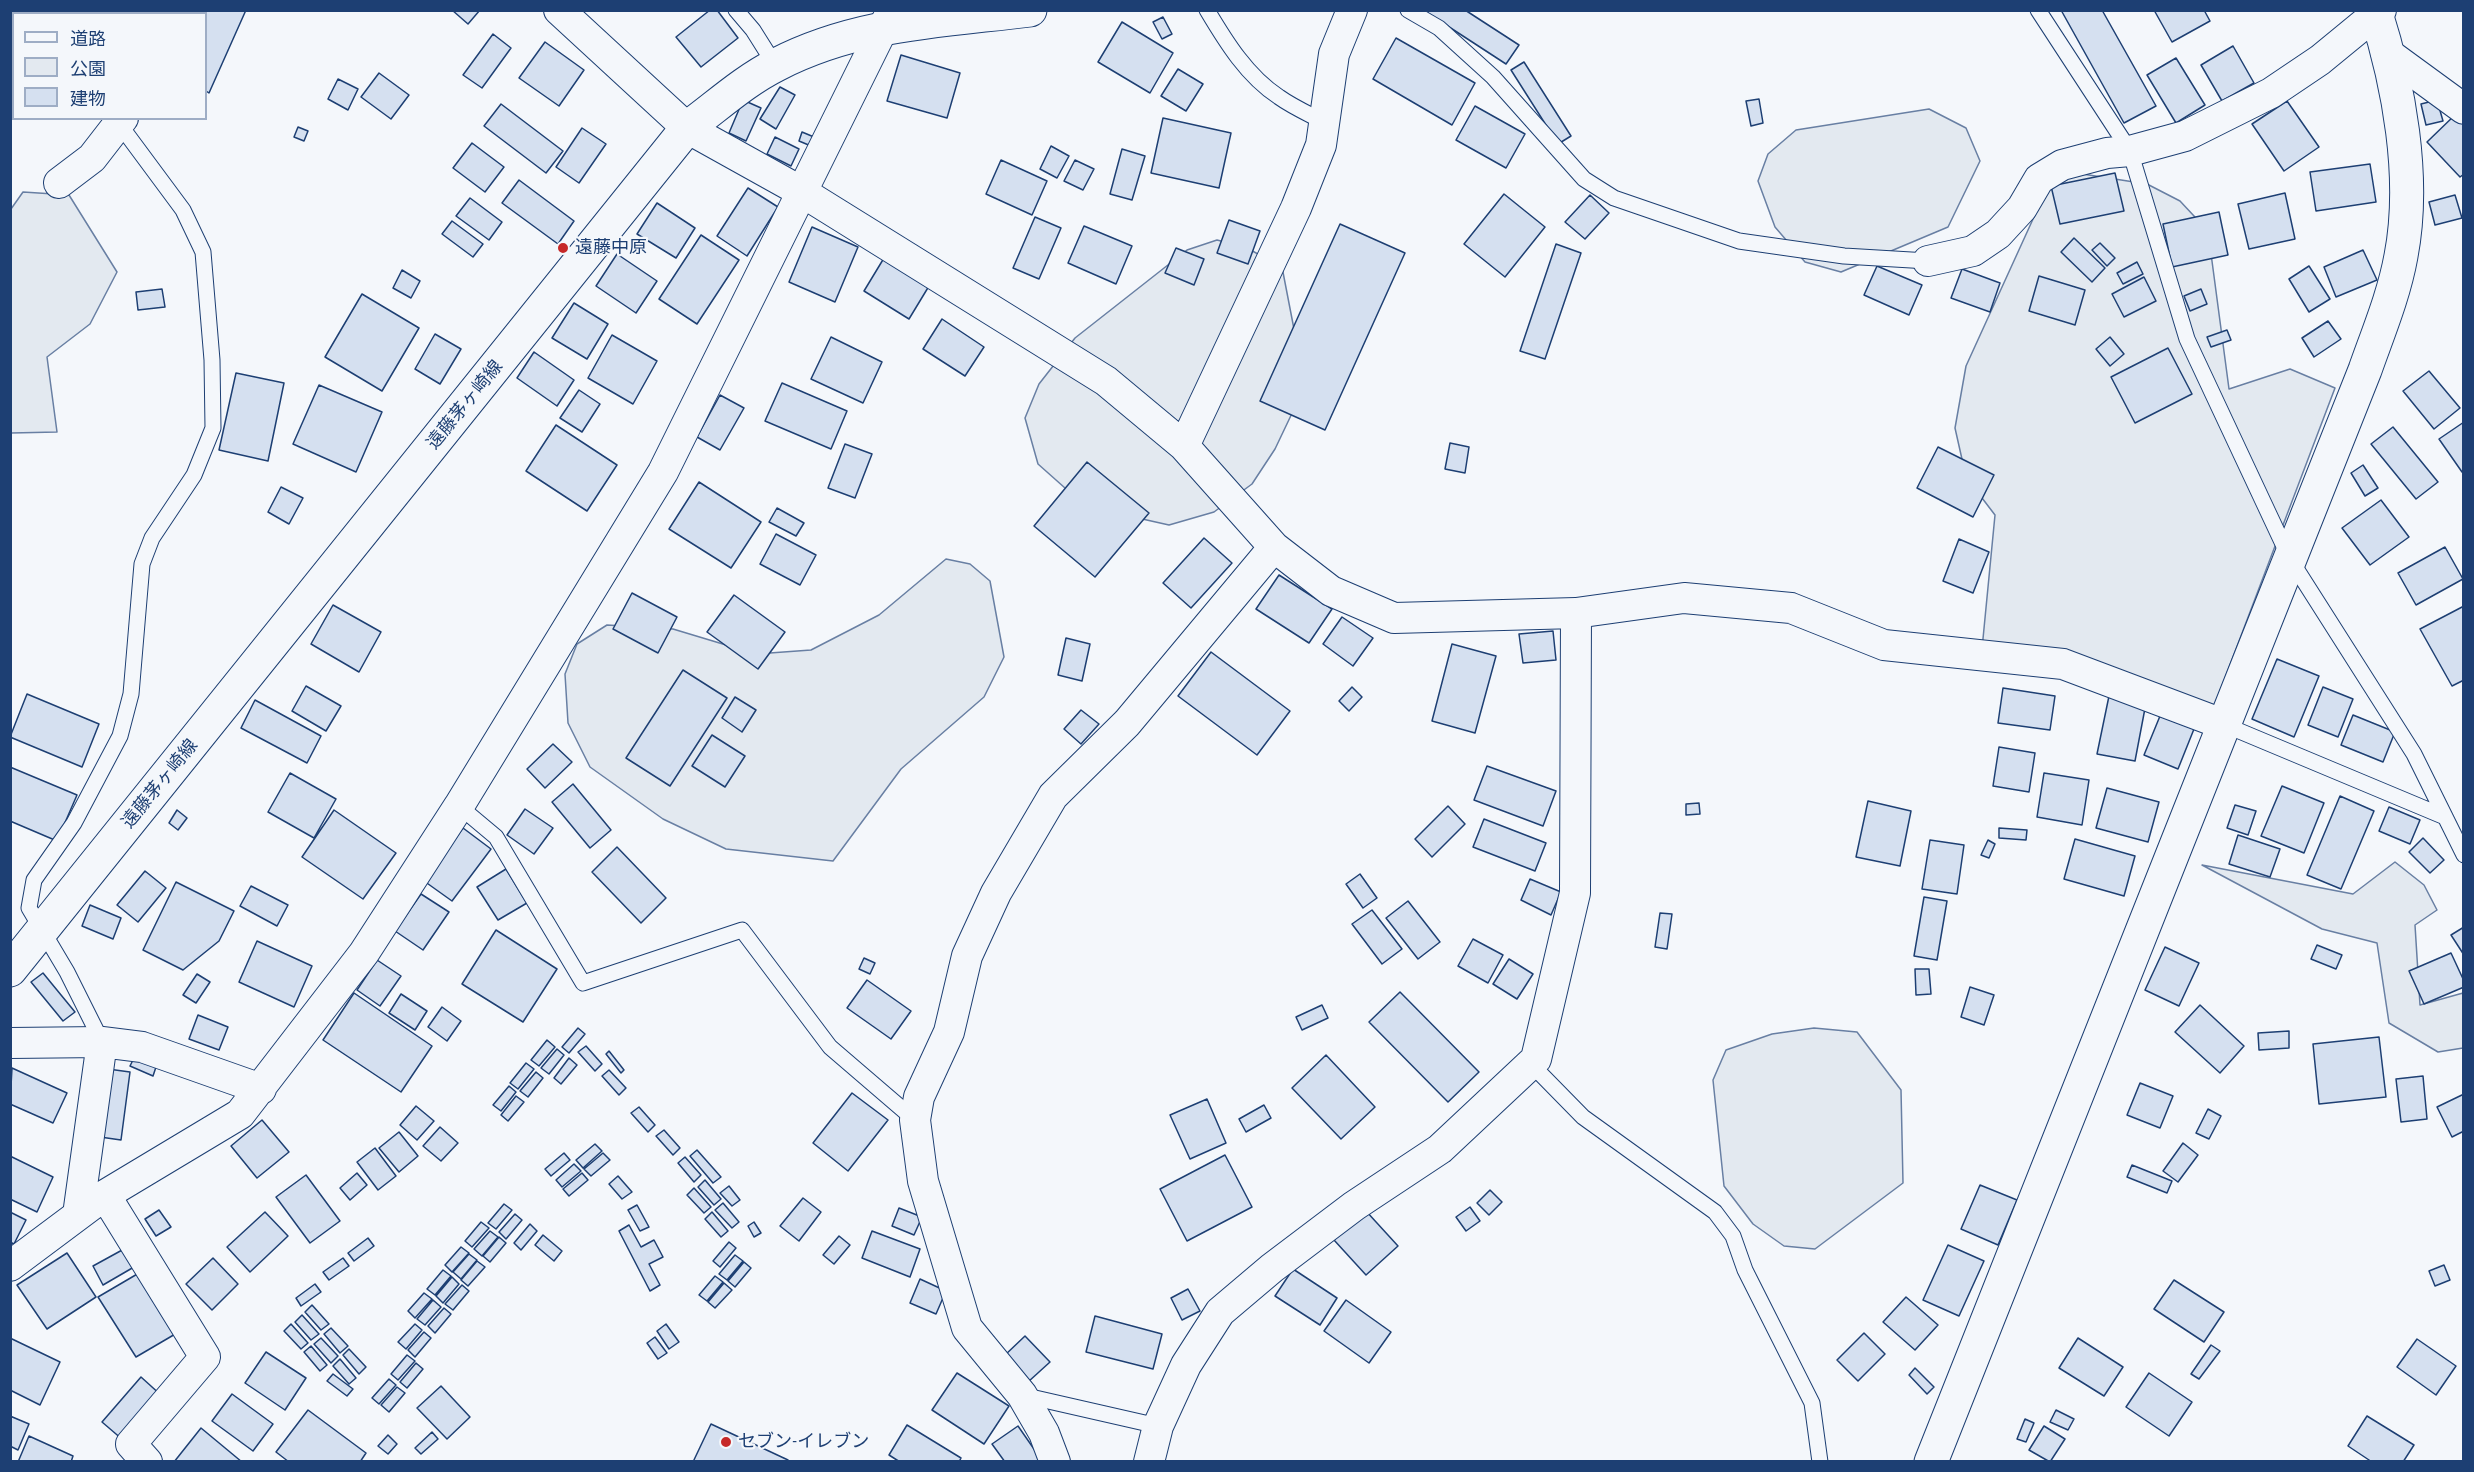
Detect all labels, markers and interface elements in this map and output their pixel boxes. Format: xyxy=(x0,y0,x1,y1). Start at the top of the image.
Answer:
legend xyxy=(12,12,207,120)
text: 道路 xyxy=(70,27,106,50)
text: 公園 xyxy=(70,57,106,80)
text: 建物 xyxy=(70,87,106,110)
place label: 遠藤中原 xyxy=(575,237,647,259)
marker: 遠藤中原 xyxy=(556,241,570,255)
street label: 遠藤茅ヶ崎線 xyxy=(423,356,507,454)
street label: 遠藤茅ヶ崎線 xyxy=(118,735,202,833)
place label: セブン-イレブン xyxy=(738,1431,869,1453)
marker: セブン-イレブン xyxy=(719,1435,733,1449)

